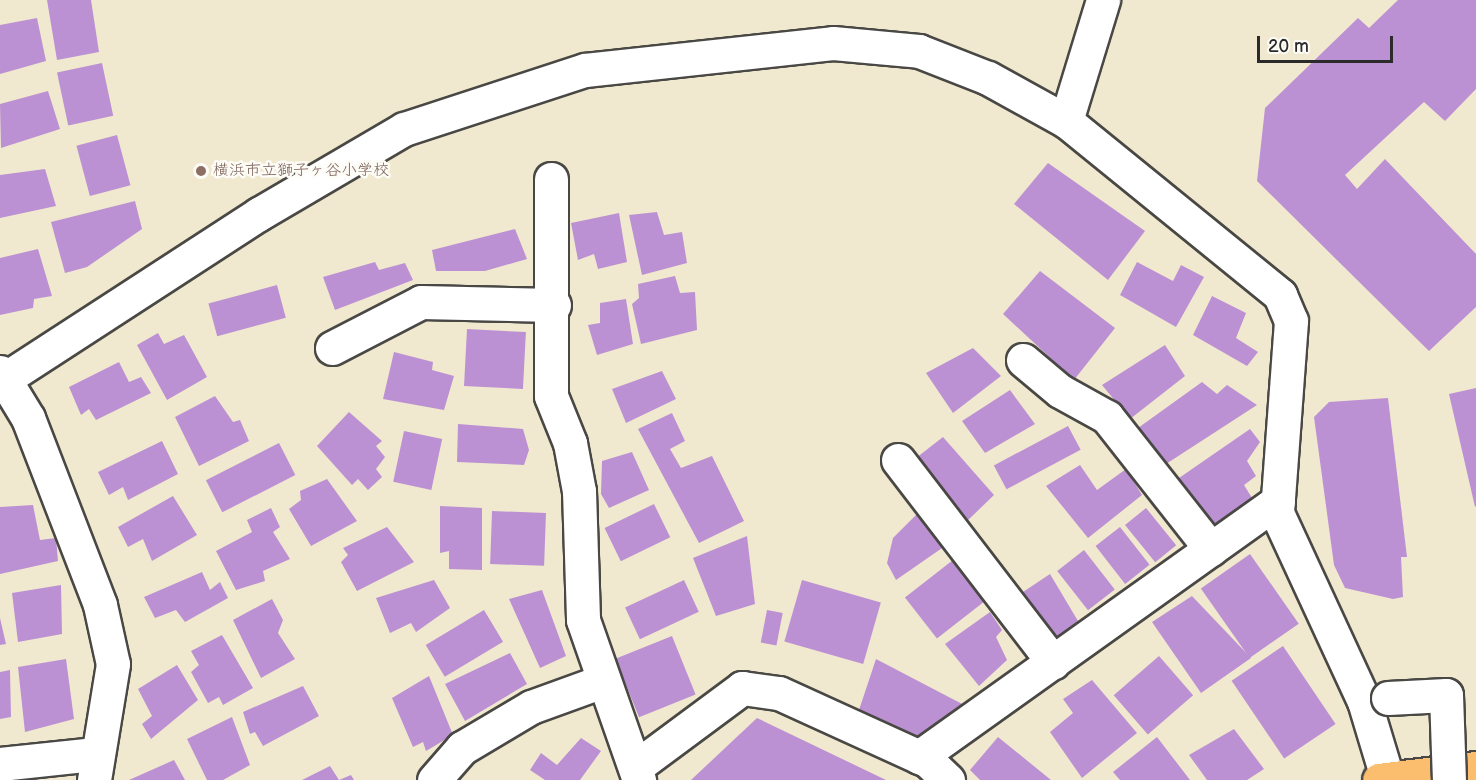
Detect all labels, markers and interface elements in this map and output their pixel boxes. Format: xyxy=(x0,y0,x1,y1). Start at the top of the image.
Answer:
scale bar xyxy=(1260,24,1396,62)
text: 20 m xyxy=(1268,36,1309,57)
place label: 横浜市立獅子ヶ谷小学校 xyxy=(213,161,389,181)
marker: 横浜市立獅子ヶ谷小学校 xyxy=(194,164,208,178)

